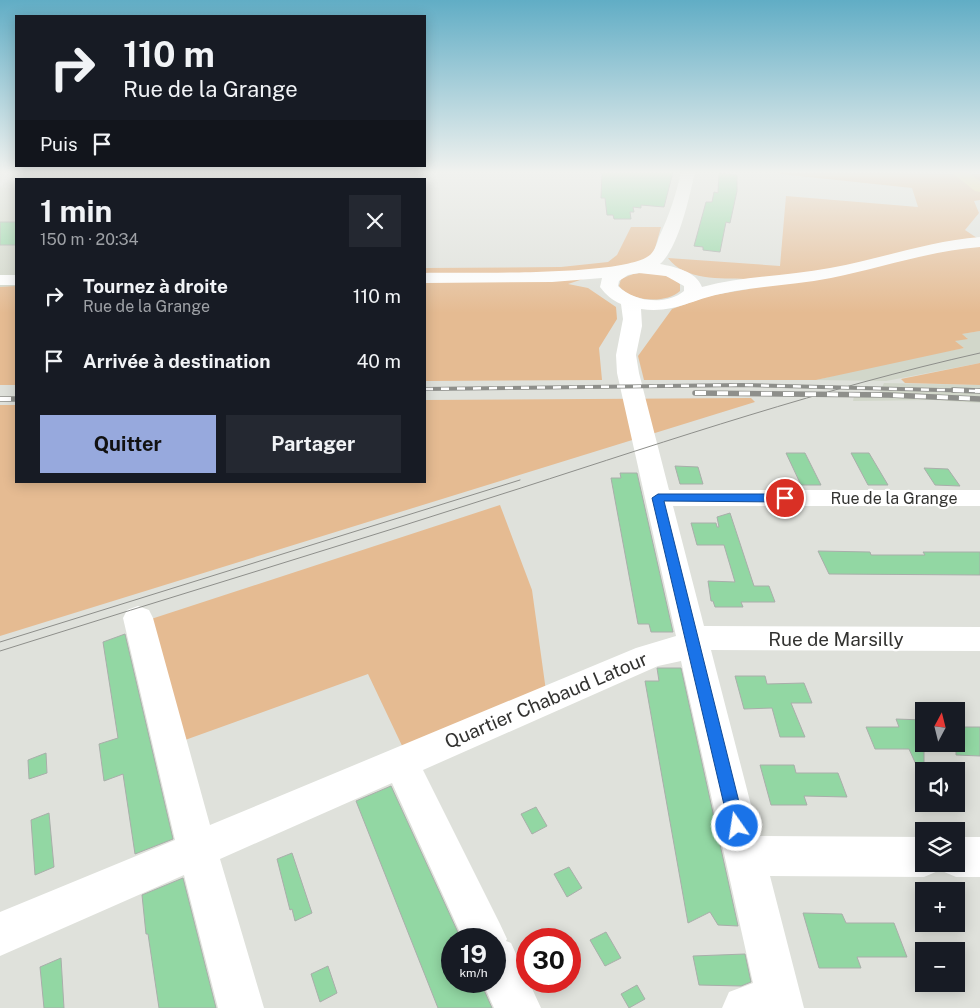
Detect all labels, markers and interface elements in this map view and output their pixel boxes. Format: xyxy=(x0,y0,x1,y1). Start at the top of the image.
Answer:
text: 110 m xyxy=(123,34,215,75)
icon: right xyxy=(40,35,105,100)
text: Rue de la Grange xyxy=(123,76,298,102)
icon: arrive xyxy=(88,130,116,158)
text: Puis xyxy=(40,133,78,155)
text: 1 min xyxy=(40,193,112,229)
button: close xyxy=(349,195,401,247)
text: 150 m · 20:34 xyxy=(40,230,139,249)
text: Tournez à droite xyxy=(83,275,228,297)
icon: right xyxy=(40,282,68,310)
text: 110 m xyxy=(353,285,401,307)
text: Rue de la Grange xyxy=(83,297,210,316)
icon: arrive xyxy=(40,347,68,375)
text: Arrivée à destination xyxy=(83,350,271,372)
text: 40 m xyxy=(356,350,401,372)
button: Quitter xyxy=(40,415,216,473)
button: Partager xyxy=(226,415,401,473)
pin xyxy=(764,477,806,519)
icon: arrive xyxy=(771,484,799,512)
street label: Rue de la Grange xyxy=(830,489,958,508)
street label: Rue de Marsilly xyxy=(768,628,904,650)
street label: Quartier Chabaud Latour xyxy=(441,647,651,753)
north arrow xyxy=(915,702,965,752)
map controls xyxy=(915,702,965,992)
button: sound xyxy=(915,762,965,812)
position arrow xyxy=(710,799,762,851)
button: layers xyxy=(915,822,965,872)
button: + xyxy=(915,882,965,932)
speed limit sign: 30 xyxy=(516,928,581,993)
text: 19 xyxy=(460,939,487,969)
button: − xyxy=(915,942,965,992)
text: km/h xyxy=(459,966,488,980)

